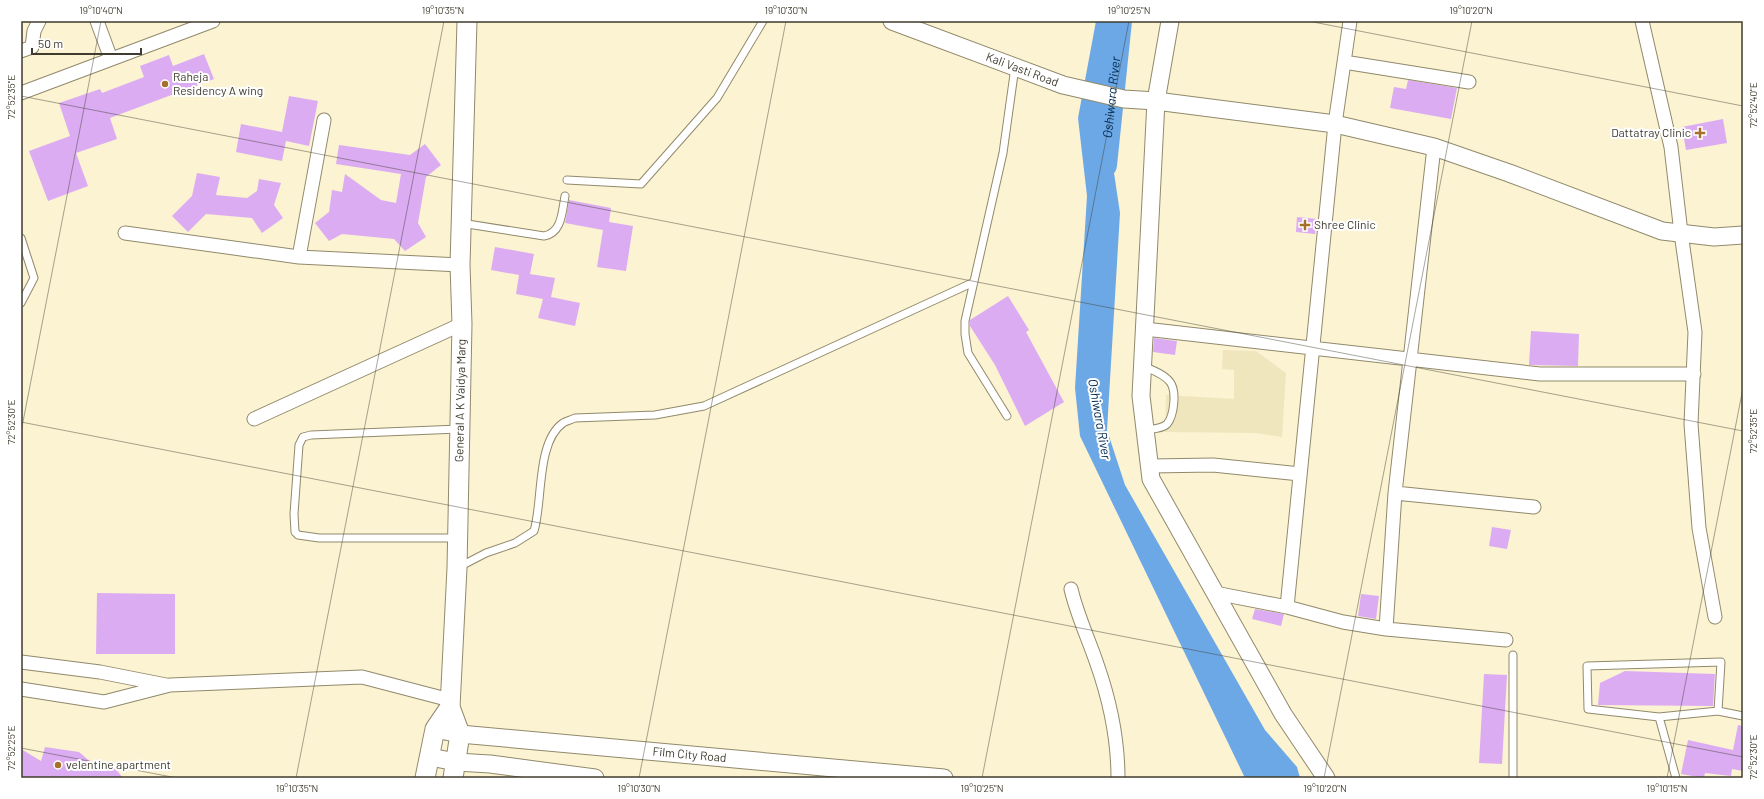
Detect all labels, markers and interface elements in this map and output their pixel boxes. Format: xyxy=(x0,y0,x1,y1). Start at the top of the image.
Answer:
text: 19°10'40"N xyxy=(79,4,123,16)
text: 19°10'35"N xyxy=(422,4,464,16)
text: 19°10'30"N xyxy=(764,4,808,16)
text: 19°10'25"N xyxy=(1108,4,1150,16)
text: 19°10'20"N xyxy=(1449,4,1493,16)
scale bar xyxy=(32,30,141,56)
text: 50 m xyxy=(38,36,63,50)
street label: Kali Vasti Road xyxy=(984,49,1061,89)
water label: Oshiwara River xyxy=(1099,56,1123,139)
place label: Raheja Residency A wing xyxy=(173,69,263,97)
text: 72°52'35"E xyxy=(5,75,17,119)
marker: Raheja Residency A wing xyxy=(160,79,170,89)
text: 72°52'40"E xyxy=(1747,82,1759,128)
place label: Dattatray Clinic xyxy=(1611,125,1691,139)
marker: Dattatray Clinic xyxy=(1694,127,1706,139)
place label: Shree Clinic xyxy=(1314,217,1376,231)
marker: Shree Clinic xyxy=(1299,219,1311,231)
street label: General A K Vaidya Marg xyxy=(451,339,468,462)
water label: Oshiwara River xyxy=(1085,377,1115,461)
text: 72°52'30"E xyxy=(5,399,17,445)
text: 72°52'35"E xyxy=(1747,409,1759,453)
text: 72°52'25"E xyxy=(5,726,17,770)
text: 72°52'30"E xyxy=(1747,734,1759,780)
street label: Film City Road xyxy=(652,744,727,764)
place label: velentine apartment xyxy=(66,757,171,771)
marker: velentine apartment xyxy=(53,760,63,770)
text: 19°10'35"N xyxy=(276,782,318,794)
text: 19°10'30"N xyxy=(617,782,661,794)
text: 19°10'25"N xyxy=(961,782,1003,794)
text: 19°10'20"N xyxy=(1303,782,1347,794)
text: 19°10'15"N xyxy=(1646,782,1688,794)

